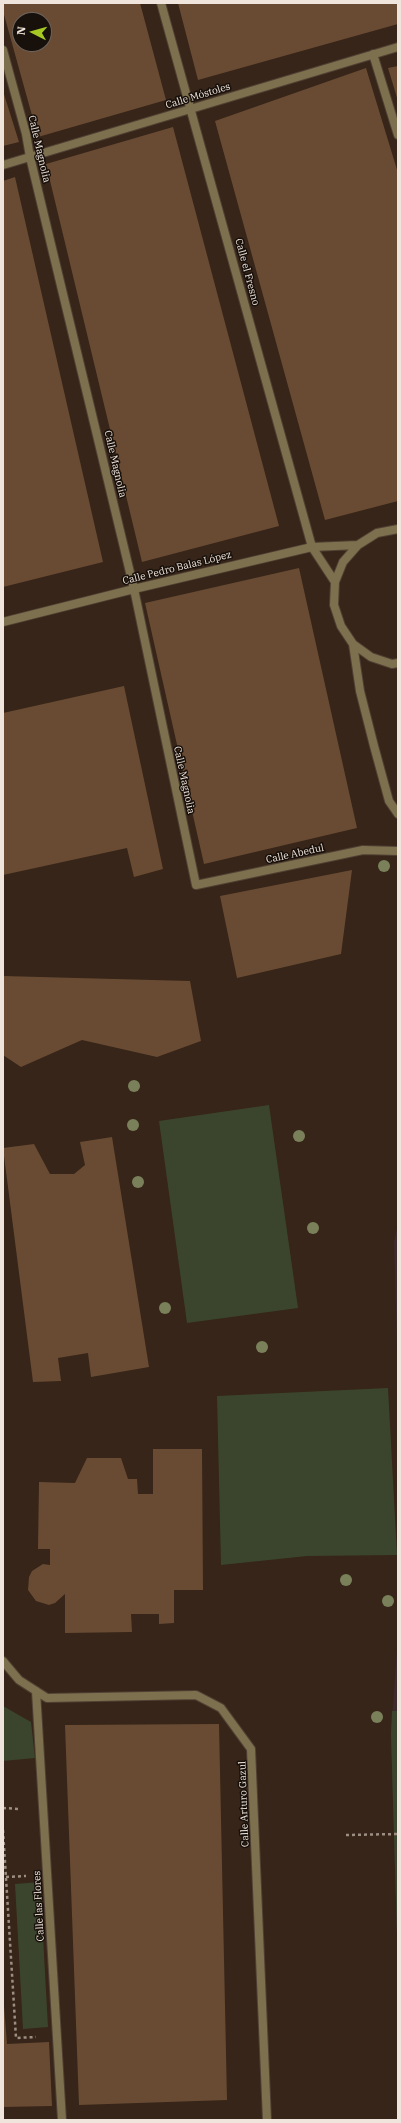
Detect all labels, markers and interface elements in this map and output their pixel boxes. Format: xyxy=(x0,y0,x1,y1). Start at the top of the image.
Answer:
north arrow xyxy=(12,12,52,52)
text: N xyxy=(14,26,28,36)
street label: Calle Móstoles xyxy=(164,80,232,112)
street label: Calle Magnolia xyxy=(25,114,53,184)
street label: Calle el Fresno xyxy=(232,237,262,307)
street label: Calle Magnolia xyxy=(101,429,129,499)
street label: Calle Pedro Balas López xyxy=(121,549,233,587)
street label: Calle Magnolia xyxy=(171,745,197,815)
street label: Calle Abedul xyxy=(265,842,325,866)
street label: Calle Arturo Gazul xyxy=(237,1761,251,1847)
street label: Calle las Flores xyxy=(31,1870,47,1942)

